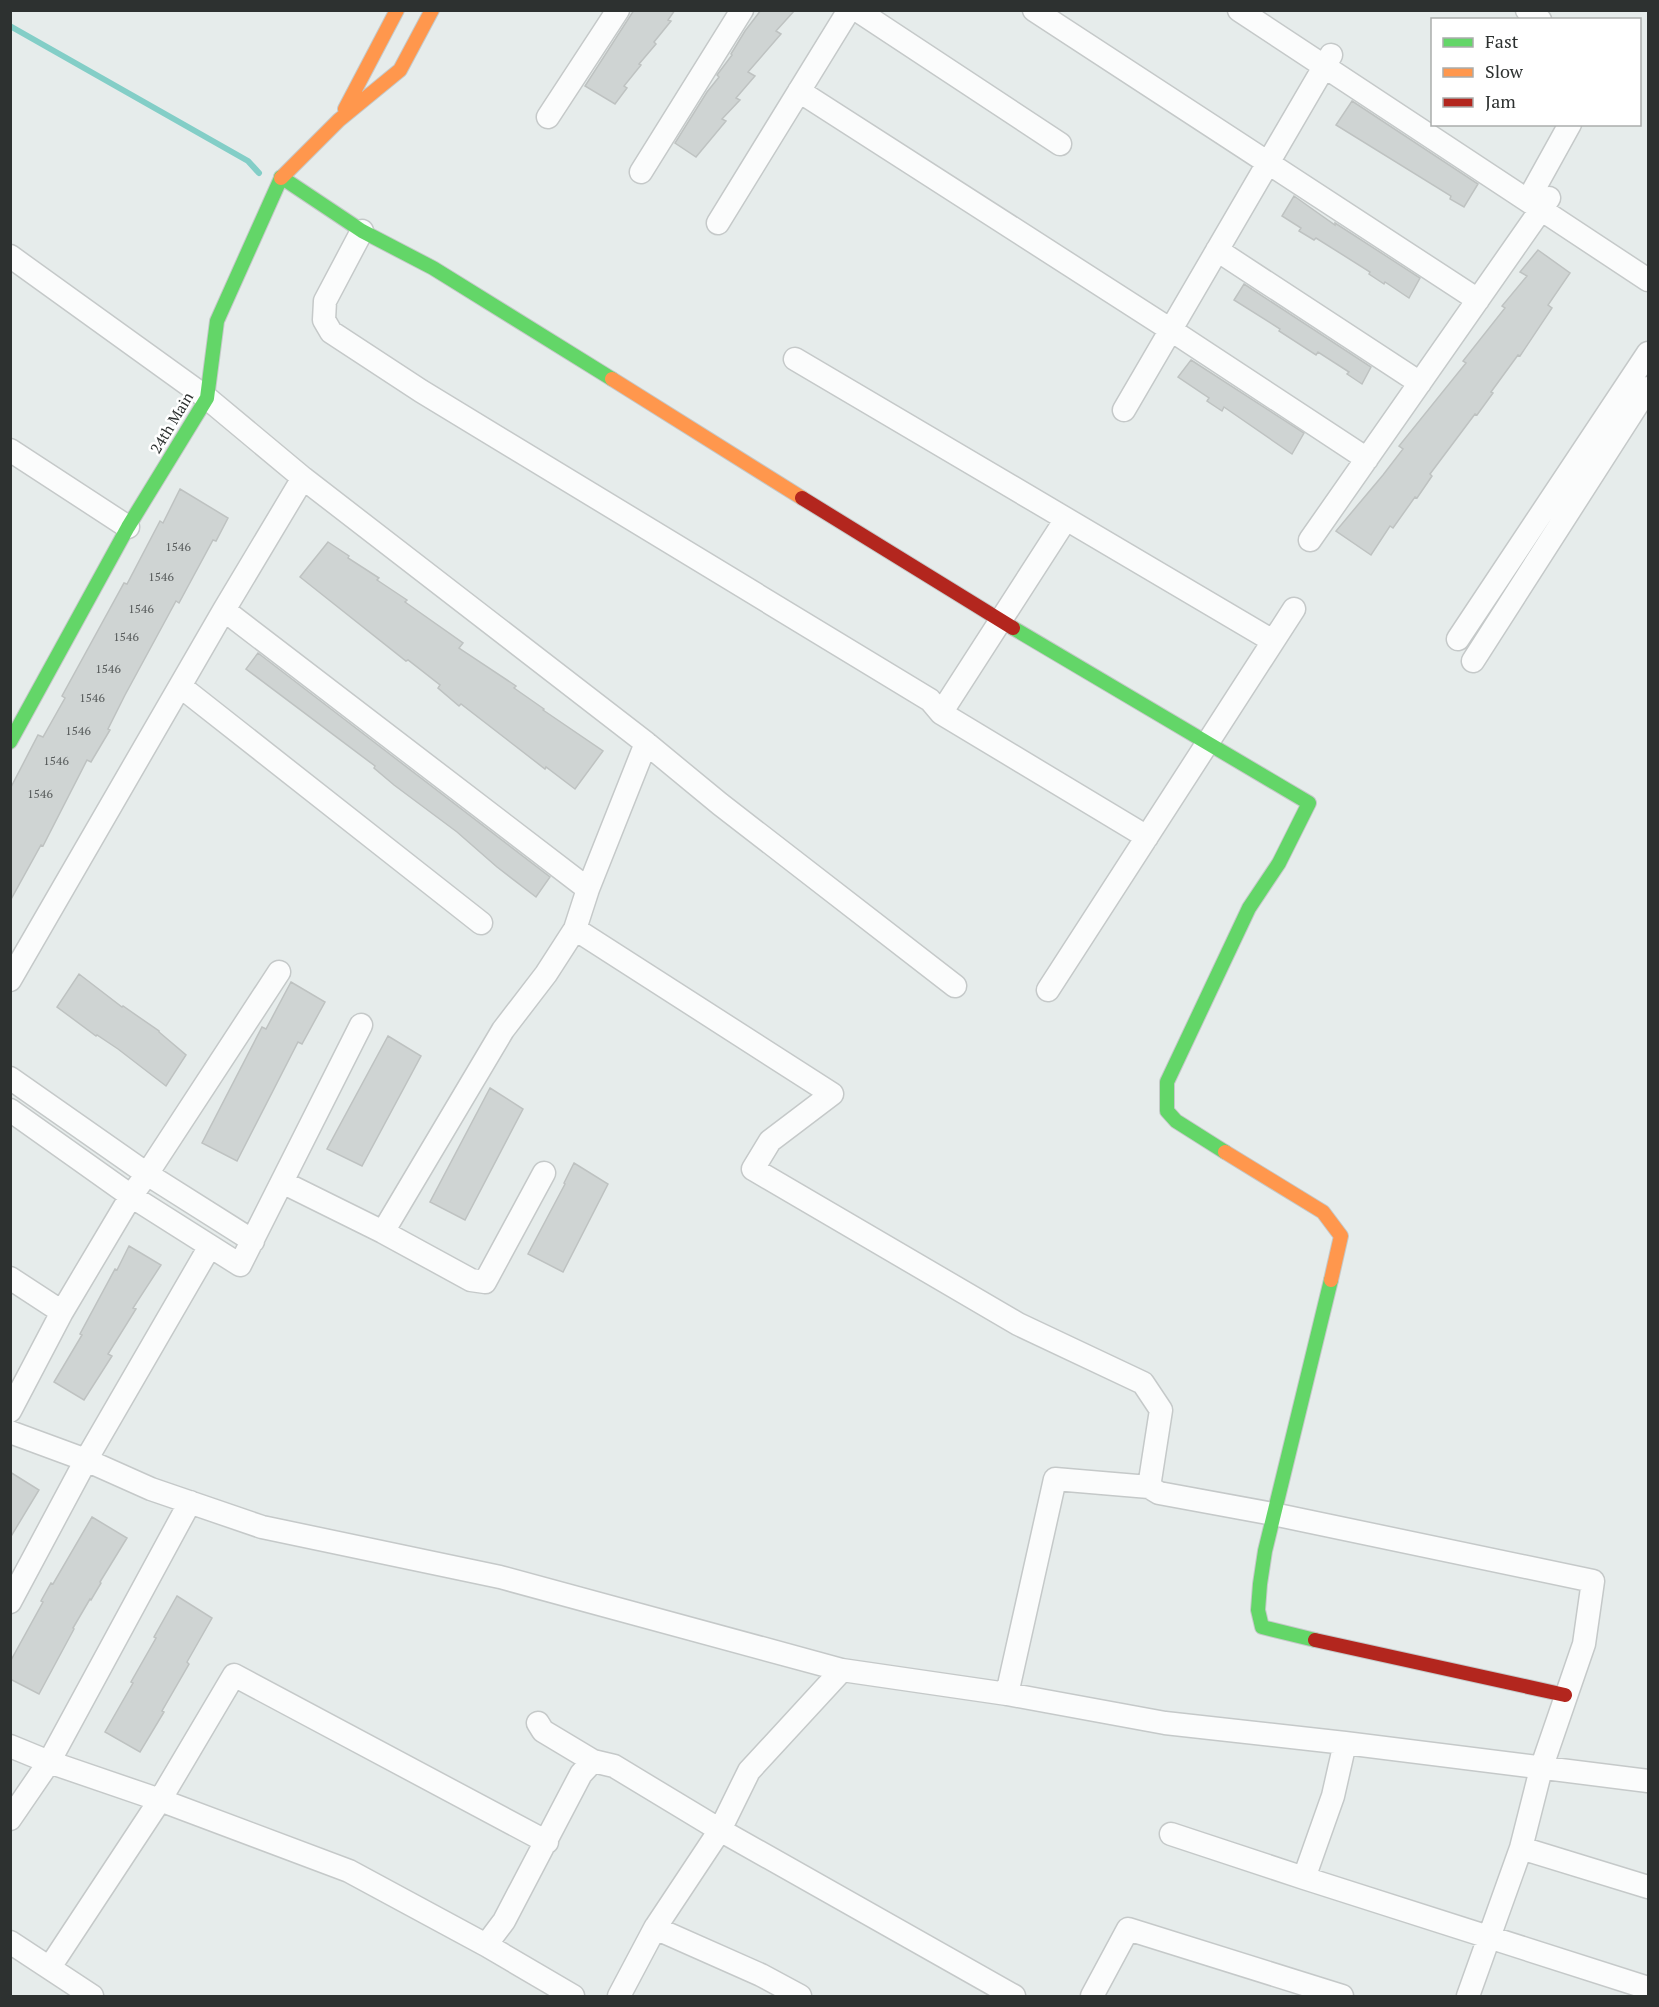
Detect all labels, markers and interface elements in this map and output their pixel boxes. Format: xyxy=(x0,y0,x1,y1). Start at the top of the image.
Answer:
legend xyxy=(1431,18,1641,126)
text: Fast xyxy=(1485,29,1519,53)
text: Slow xyxy=(1485,59,1524,83)
text: Jam xyxy=(1485,89,1516,113)
street label: 24th Main xyxy=(145,388,197,457)
house number: 1546 xyxy=(165,539,191,554)
house number: 1546 xyxy=(148,569,174,584)
house number: 1546 xyxy=(128,601,154,616)
house number: 1546 xyxy=(113,629,139,644)
house number: 1546 xyxy=(95,661,121,676)
house number: 1546 xyxy=(79,690,105,705)
house number: 1546 xyxy=(65,723,91,738)
house number: 1546 xyxy=(43,753,69,768)
house number: 1546 xyxy=(27,786,53,801)

